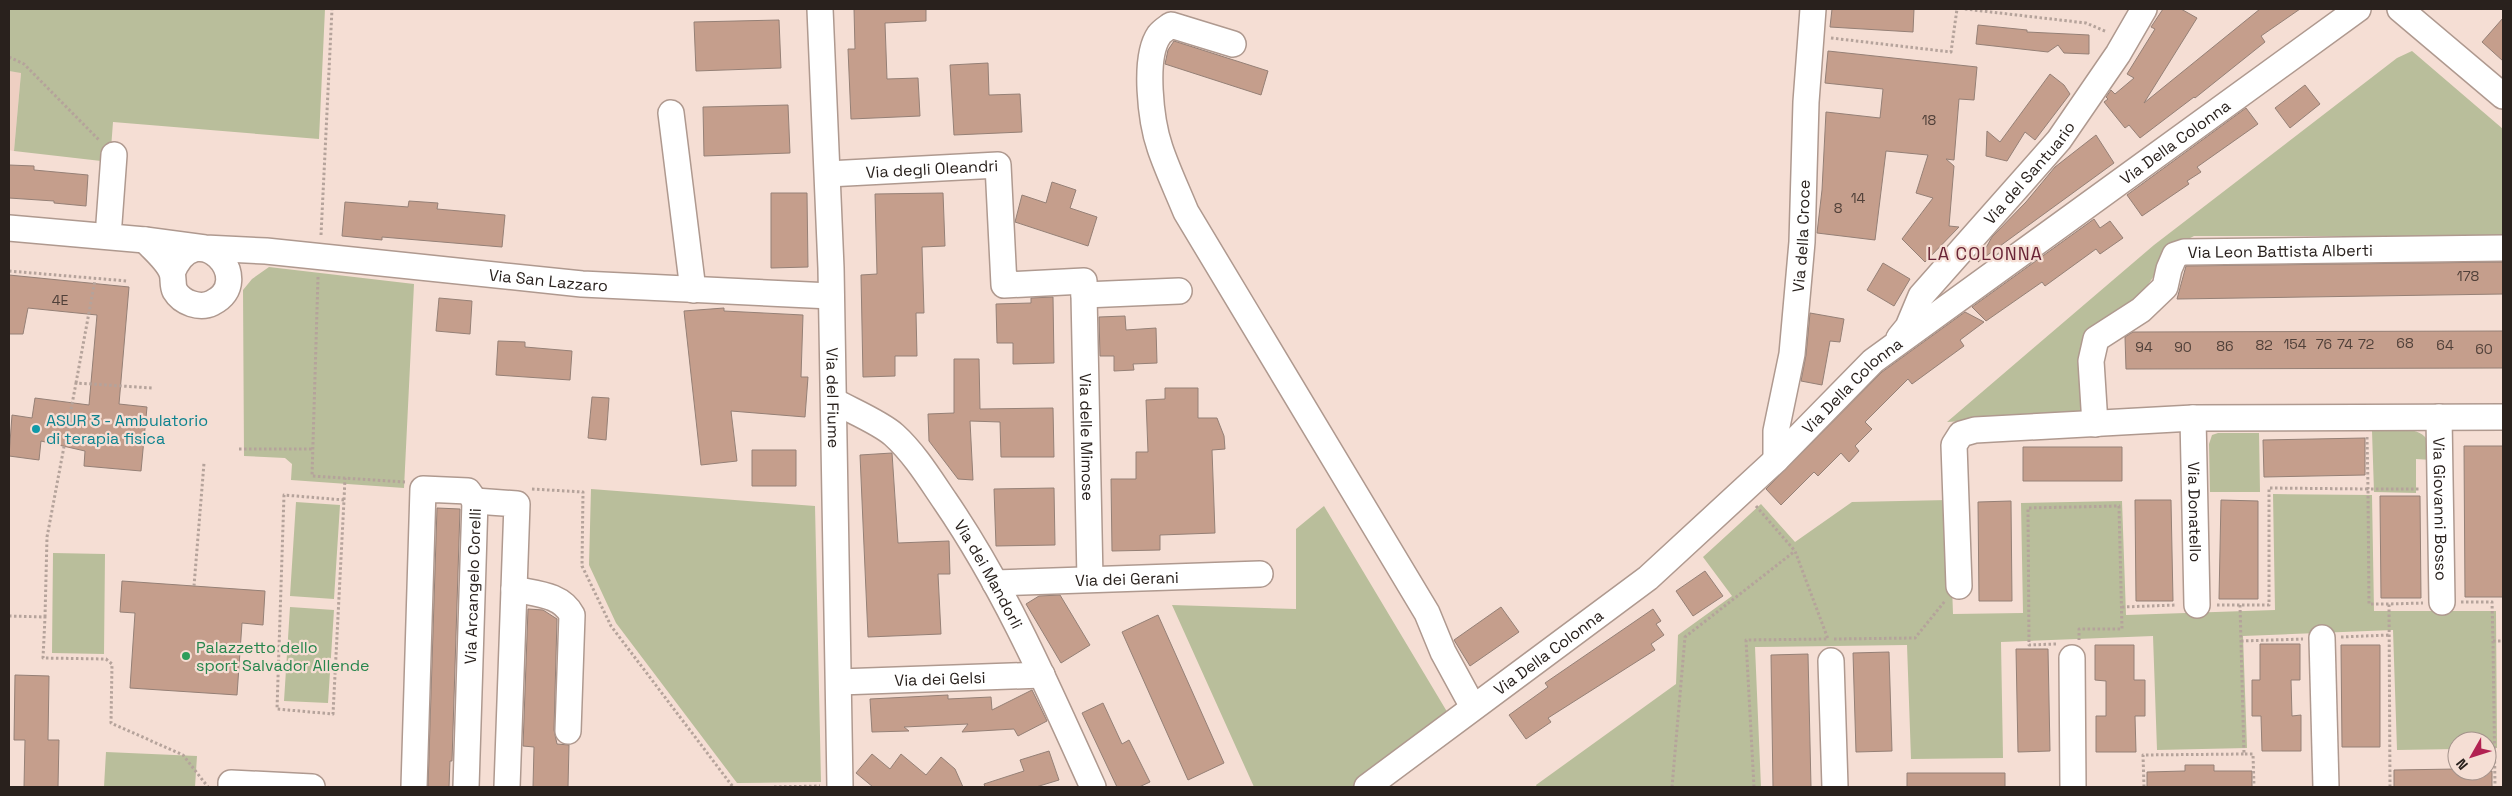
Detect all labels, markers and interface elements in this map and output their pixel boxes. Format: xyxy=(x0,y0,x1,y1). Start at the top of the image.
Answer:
street label: Via Della Colonna xyxy=(2116,95,2234,189)
house number: 18 xyxy=(1922,111,1937,129)
street label: Via del Santuario xyxy=(1979,117,2079,229)
street label: Via degli Oleandri xyxy=(865,155,999,182)
street label: Via della Croce xyxy=(1787,179,1814,293)
house number: 14 xyxy=(1851,189,1866,207)
house number: 8 xyxy=(1834,199,1843,217)
street label: Via Leon Battista Alberti xyxy=(2188,239,2373,262)
district label: LA COLONNA xyxy=(1927,242,2043,265)
street label: Via San Lazzaro xyxy=(488,264,608,296)
house number: 178 xyxy=(2457,267,2479,285)
house number: 4E xyxy=(52,291,68,309)
street label: Via Della Colonna xyxy=(1797,333,1906,438)
house number: 68 xyxy=(2396,334,2414,352)
house number: 154 xyxy=(2284,335,2307,353)
house number: 76 xyxy=(2316,335,2332,353)
house number: 74 xyxy=(2337,335,2353,353)
house number: 72 xyxy=(2358,335,2374,353)
house number: 82 xyxy=(2255,336,2273,354)
house number: 64 xyxy=(2436,336,2454,354)
house number: 86 xyxy=(2216,337,2234,355)
house number: 94 xyxy=(2135,338,2153,356)
house number: 90 xyxy=(2174,338,2192,356)
house number: 60 xyxy=(2475,340,2493,358)
street label: Via del Fiume xyxy=(822,347,845,448)
street label: Via delle Mimose xyxy=(1075,373,1099,501)
place label: ASUR 3 - Ambulatorio di terapia fisica xyxy=(46,410,208,449)
marker: ASUR 3 - Ambulatorio di terapia fisica xyxy=(30,423,42,435)
street label: Via Giovanni Bosso xyxy=(2429,437,2452,581)
street label: Via Donatello xyxy=(2183,462,2207,562)
street label: Via Arcangelo Corelli xyxy=(459,508,485,665)
street label: Via dei Mandorli xyxy=(950,516,1028,632)
street label: Via dei Gerani xyxy=(1075,566,1179,591)
street label: Via Della Colonna xyxy=(1489,605,1607,700)
place label: Palazzetto dello sport Salvador Allende xyxy=(196,637,370,676)
marker: Palazzetto dello sport Salvador Allende xyxy=(180,650,192,662)
street label: Via dei Gelsi xyxy=(894,666,986,691)
north arrow xyxy=(2447,731,2497,781)
text: N xyxy=(2452,755,2472,773)

